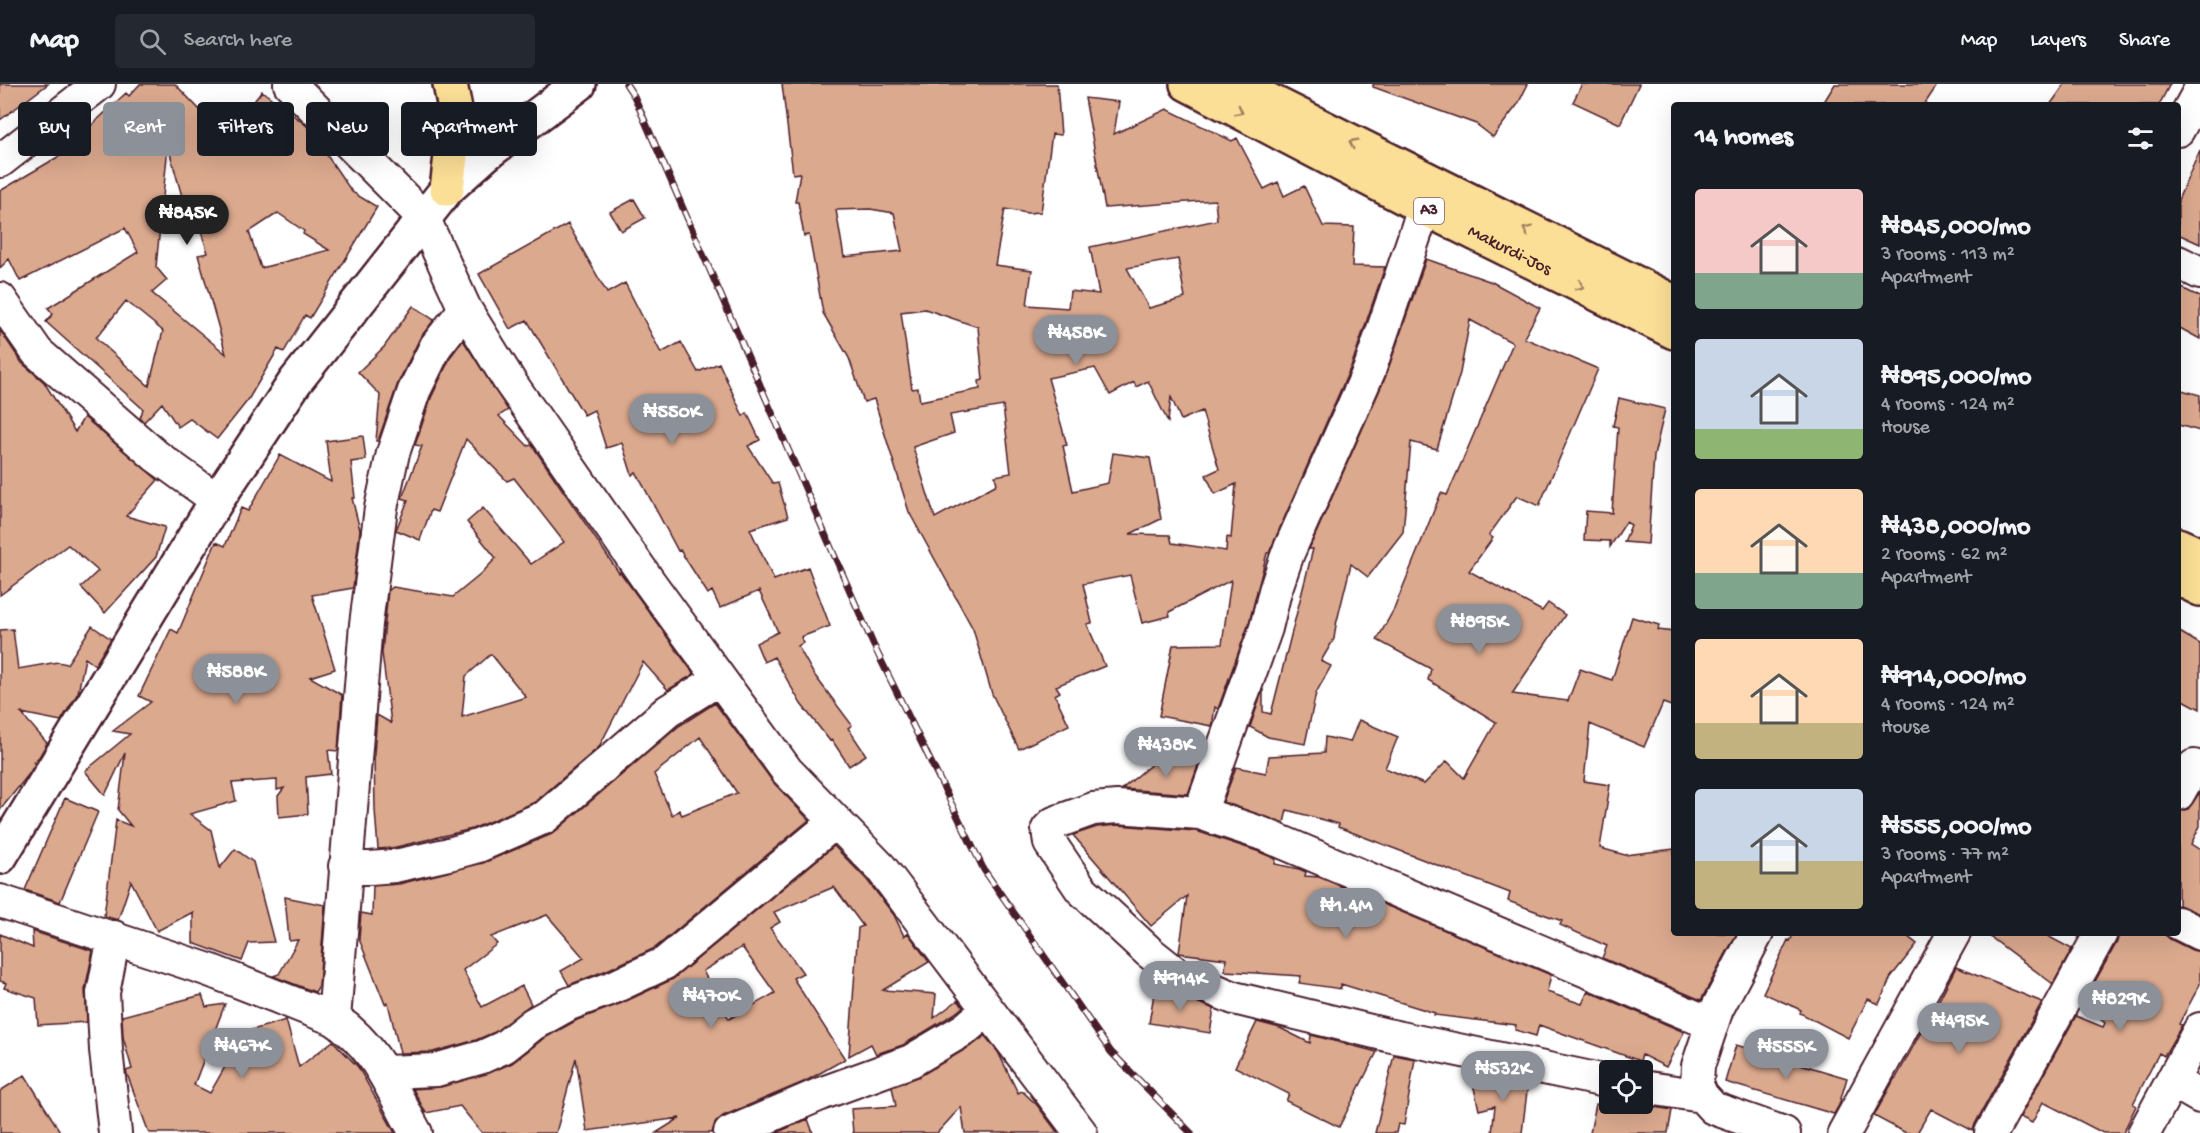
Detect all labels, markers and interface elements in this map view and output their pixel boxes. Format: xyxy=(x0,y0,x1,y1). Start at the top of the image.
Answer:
search box xyxy=(115,14,535,68)
text: Map xyxy=(30,25,79,58)
icon: search xyxy=(136,25,169,58)
text: Search here xyxy=(184,28,292,54)
text: Map xyxy=(1961,29,1997,54)
text: Layers xyxy=(2030,29,2086,54)
text: Share xyxy=(2119,29,2170,54)
chip: Buy xyxy=(18,102,91,156)
chip: Rent xyxy=(103,102,185,156)
chip: Filters xyxy=(197,102,294,156)
chip: New xyxy=(306,102,389,156)
chip: Apartment xyxy=(401,102,537,156)
one-way arrow xyxy=(1232,104,1243,115)
icon: filters xyxy=(2124,122,2157,155)
text: 14 homes xyxy=(1695,123,1793,154)
one-way arrow xyxy=(1348,138,1359,150)
pin: ₦845K xyxy=(145,195,229,246)
road number: A3 xyxy=(1414,198,1444,224)
text: ₦845K xyxy=(159,203,215,226)
icon: home xyxy=(1743,213,1815,285)
text: ₦845,000/mo xyxy=(1881,213,2031,244)
street label: Makurdi-Jos xyxy=(1464,221,1556,281)
one-way arrow xyxy=(1523,225,1534,237)
text: 3 rooms · 113 m² xyxy=(1881,244,2015,267)
text: Apartment xyxy=(1881,267,1971,290)
one-way arrow xyxy=(1574,279,1585,290)
pin: ₦458K xyxy=(1034,315,1118,366)
text: ₦458K xyxy=(1048,323,1104,346)
icon: home xyxy=(1743,363,1815,435)
text: ₦895,000/mo xyxy=(1881,363,2031,394)
pin: ₦550K xyxy=(630,394,714,445)
text: 4 rooms · 124 m² xyxy=(1881,394,2015,417)
text: ₦550K xyxy=(643,402,701,425)
text: House xyxy=(1881,417,1930,440)
icon: home xyxy=(1743,513,1815,585)
text: ₦438,000/mo xyxy=(1881,513,2030,544)
text: 2 rooms · 62 m² xyxy=(1881,544,2008,567)
text: Apartment xyxy=(1881,567,1971,590)
pin: ₦895K xyxy=(1437,604,1521,655)
text: ₦895K xyxy=(1451,612,1507,635)
pin: ₦588K xyxy=(194,654,278,705)
text: ₦588K xyxy=(207,662,265,685)
icon: home xyxy=(1743,663,1815,735)
text: ₦914,000/mo xyxy=(1881,663,2026,694)
text: 4 rooms · 124 m² xyxy=(1881,694,2015,717)
text: House xyxy=(1881,717,1930,740)
pin: ₦438K xyxy=(1124,727,1208,778)
text: ₦438K xyxy=(1138,735,1194,758)
icon: home xyxy=(1743,813,1815,885)
text: ₦555,000/mo xyxy=(1881,813,2031,844)
text: 3 rooms · 77 m² xyxy=(1881,844,2009,867)
text: Apartment xyxy=(1881,867,1971,890)
pin: ₦1.4M xyxy=(1304,888,1388,939)
text: ₦1.4M xyxy=(1320,896,1372,919)
pin: ₦914K xyxy=(1138,961,1222,1012)
text: ₦914K xyxy=(1153,969,1207,992)
pin: ₦470K xyxy=(669,978,753,1029)
pin: ₦829K xyxy=(2078,981,2162,1032)
text: ₦470K xyxy=(683,986,739,1009)
text: ₦829K xyxy=(2092,989,2148,1012)
pin: ₦495K xyxy=(1917,1003,2001,1054)
text: ₦495K xyxy=(1931,1011,1987,1034)
pin: ₦467K xyxy=(200,1028,284,1079)
pin: ₦555K xyxy=(1744,1029,1828,1080)
text: ₦467K xyxy=(214,1036,270,1059)
text: ₦555K xyxy=(1757,1037,1815,1060)
pin: ₦532K xyxy=(1461,1051,1545,1102)
text: ₦532K xyxy=(1475,1059,1531,1082)
map controls xyxy=(1599,1060,1653,1114)
button: locate xyxy=(1599,1060,1653,1114)

